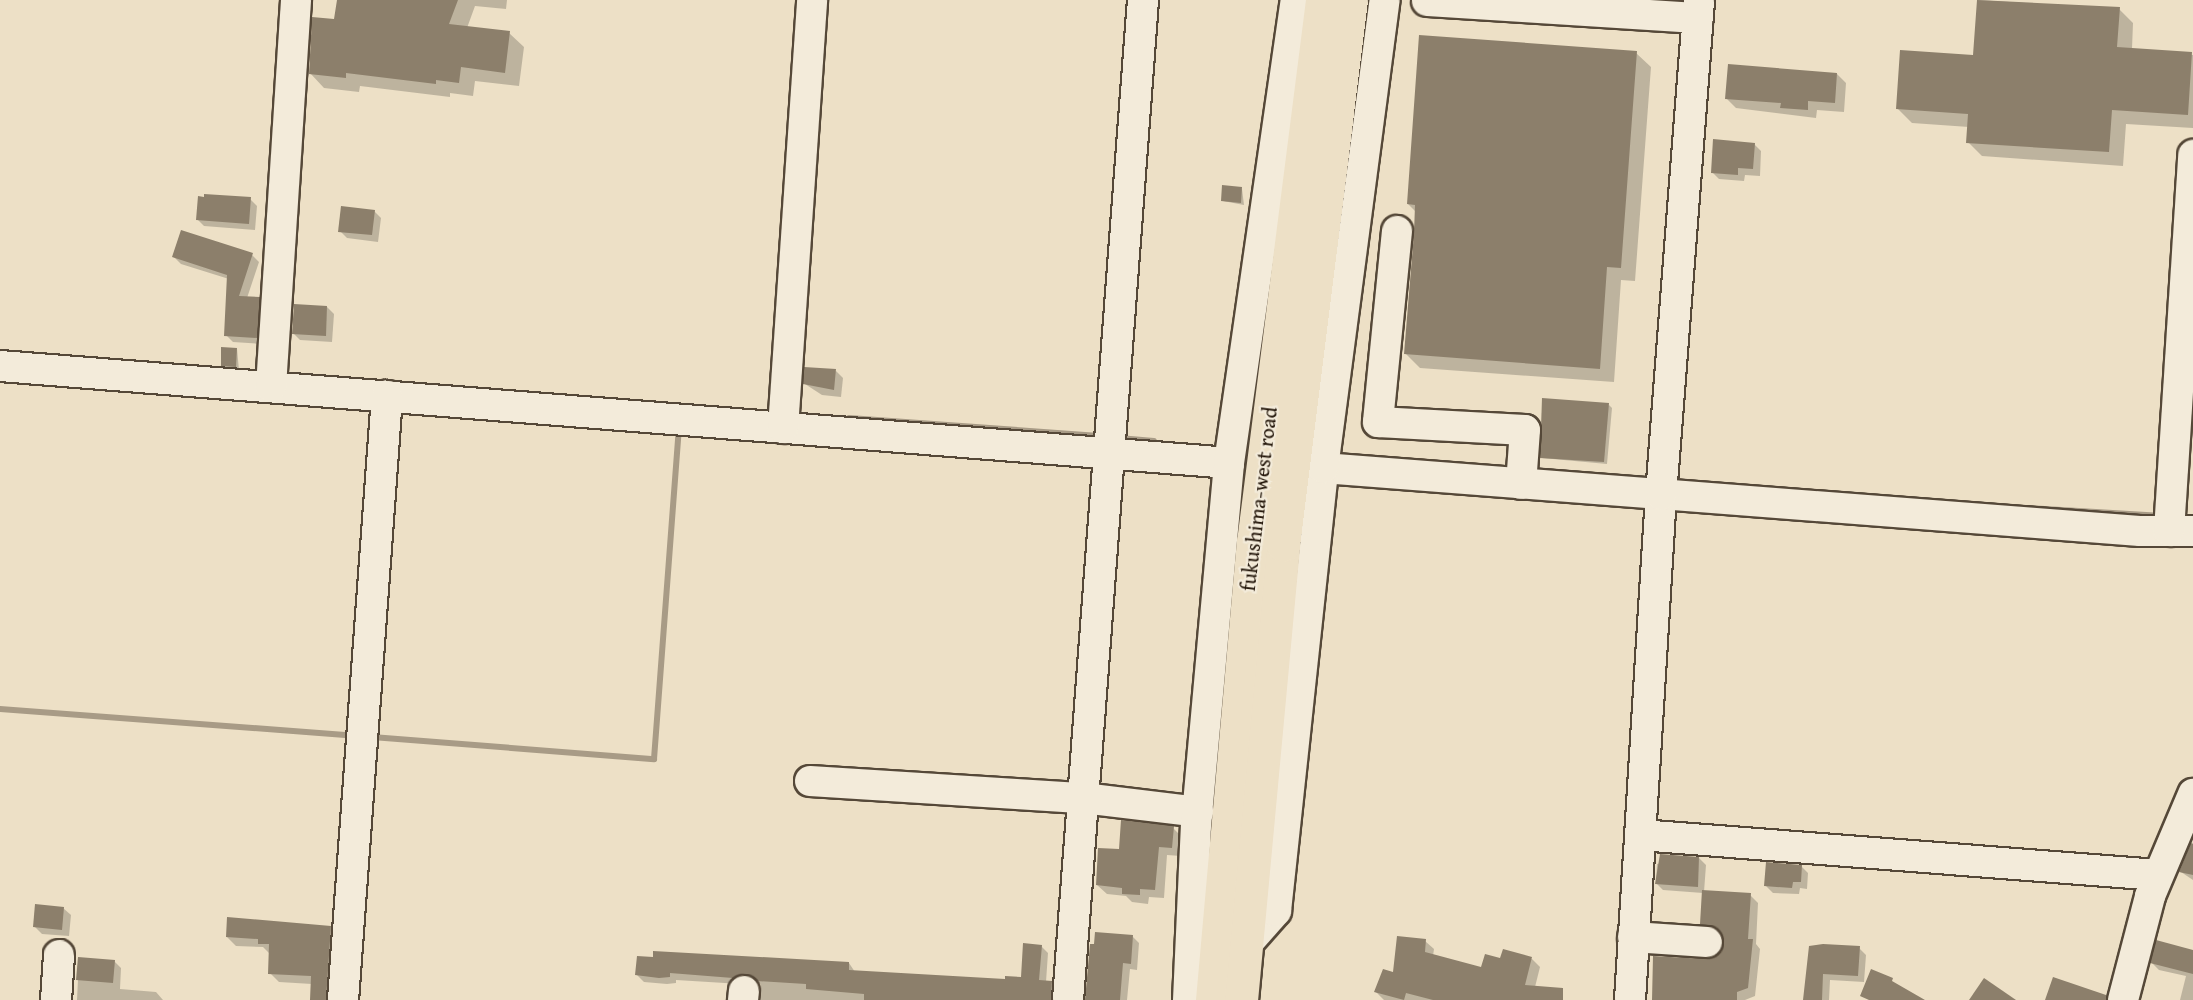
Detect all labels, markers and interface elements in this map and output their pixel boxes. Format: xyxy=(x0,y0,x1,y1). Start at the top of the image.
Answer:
street label: fukushima-west road xyxy=(1235,405,1283,593)

